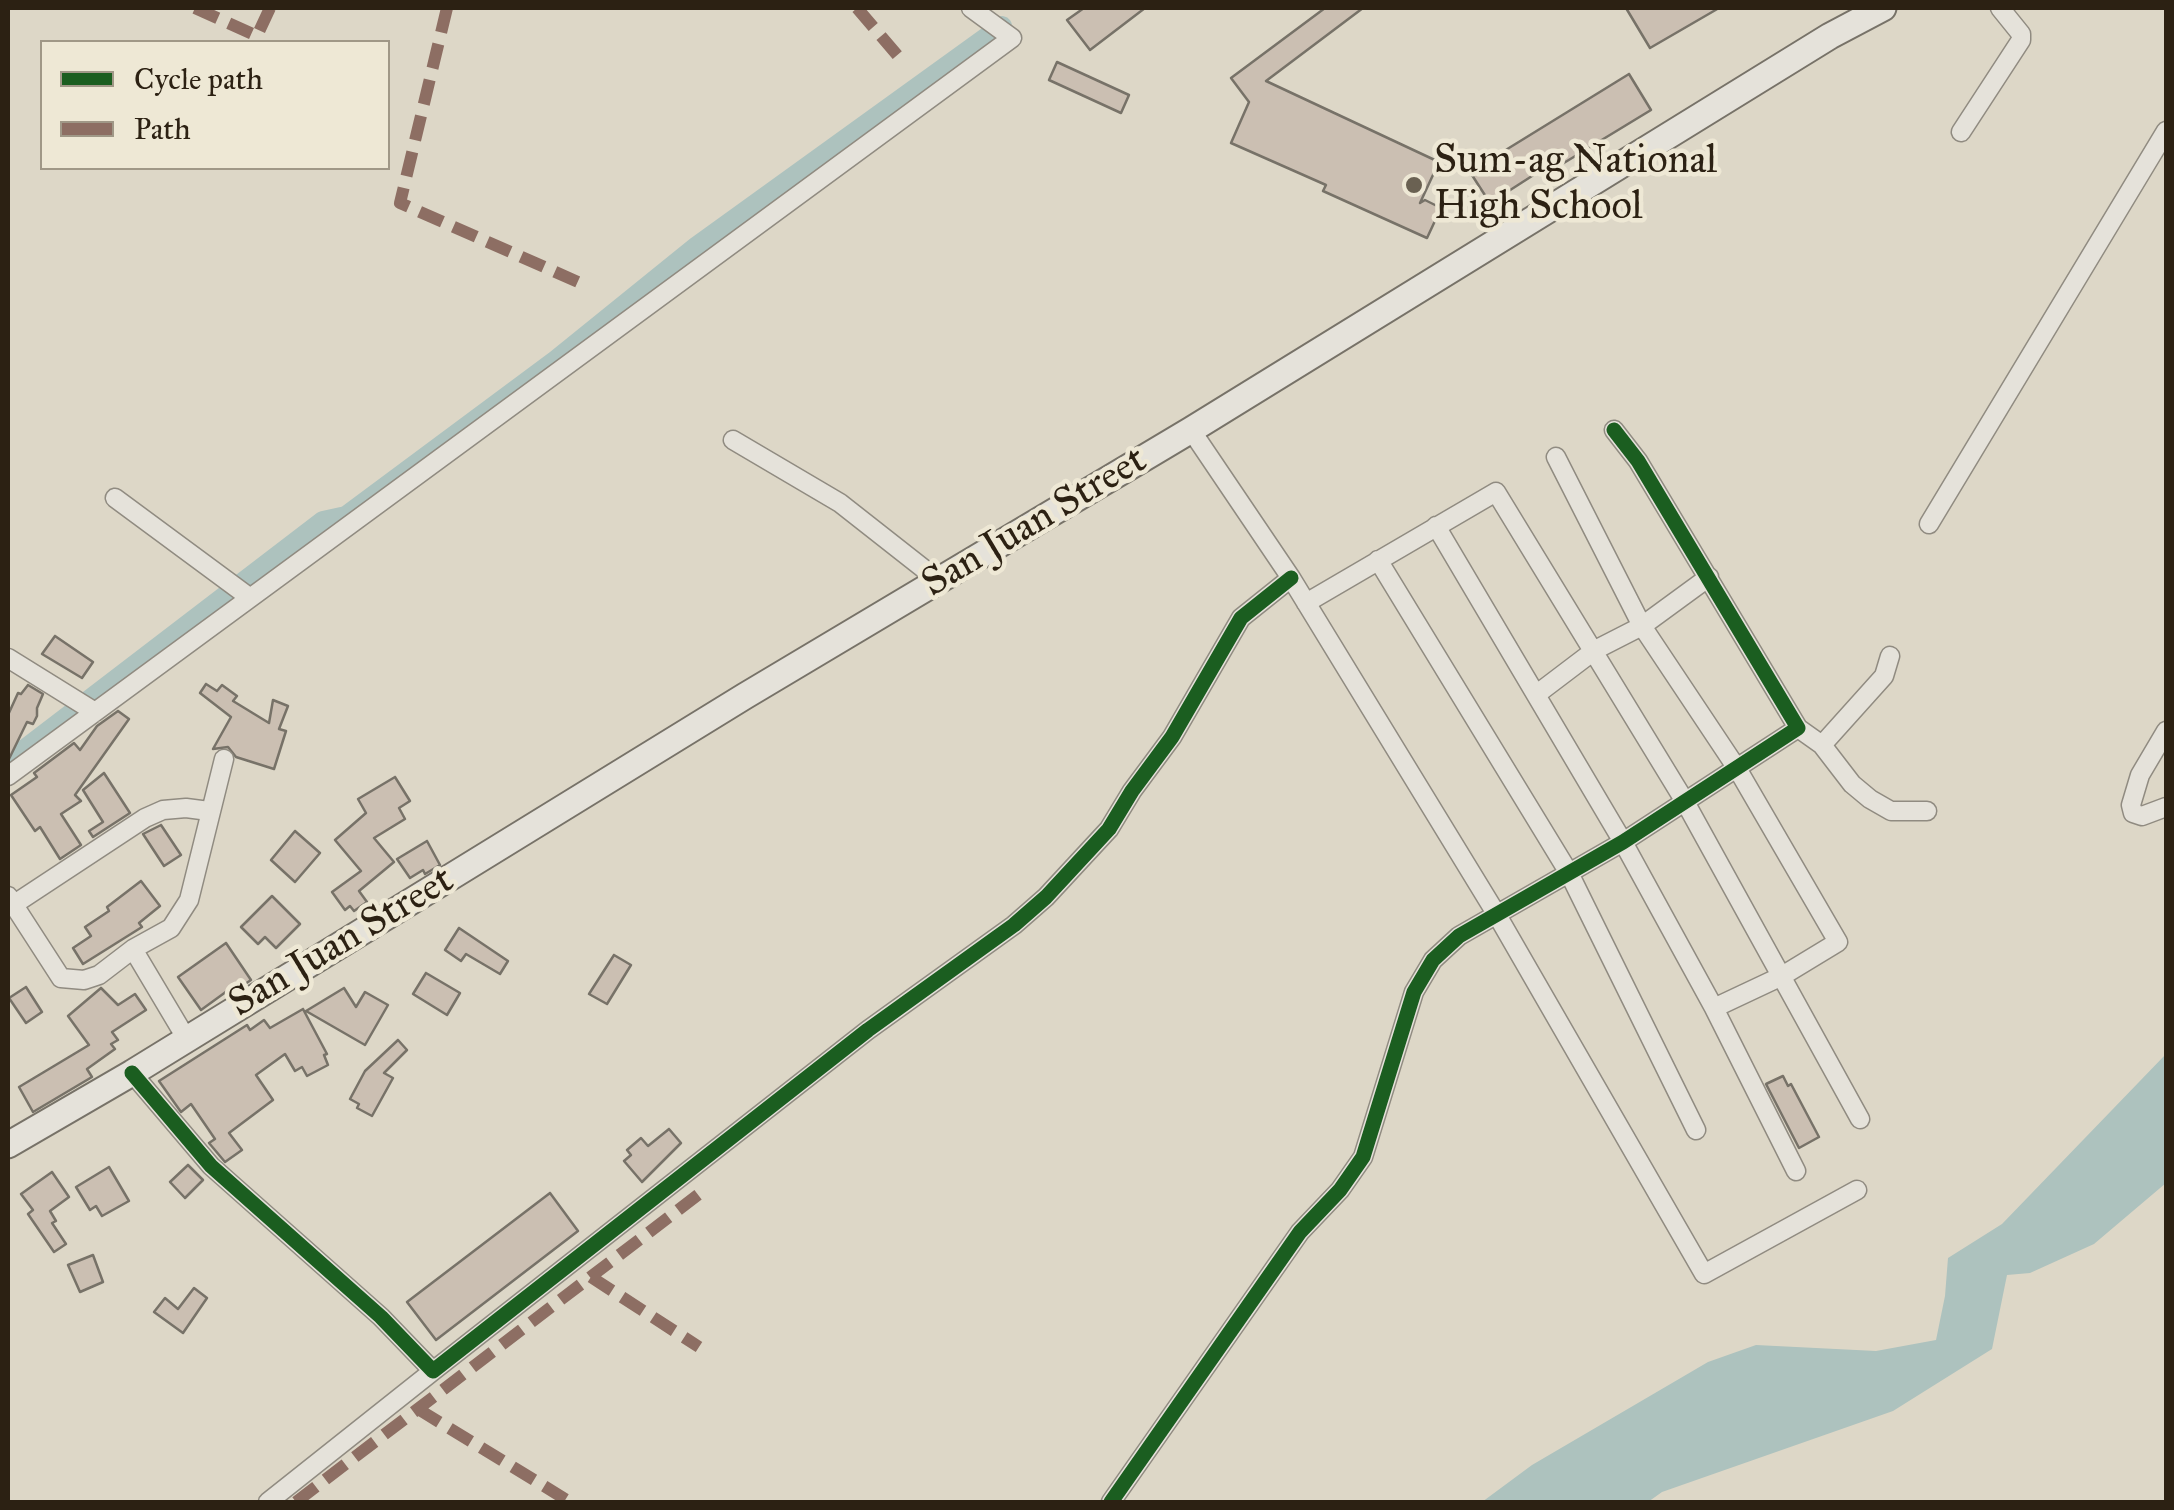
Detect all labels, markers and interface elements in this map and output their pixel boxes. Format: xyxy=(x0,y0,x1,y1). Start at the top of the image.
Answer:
legend xyxy=(40,40,390,170)
text: Cycle path xyxy=(134,61,263,97)
text: Path xyxy=(134,111,191,147)
place label: Sum-ag National High School xyxy=(1434,138,1717,232)
marker: Sum-ag National High School xyxy=(1403,174,1425,196)
street label: San Juan Street xyxy=(914,437,1156,609)
street label: San Juan Street xyxy=(221,857,463,1029)

